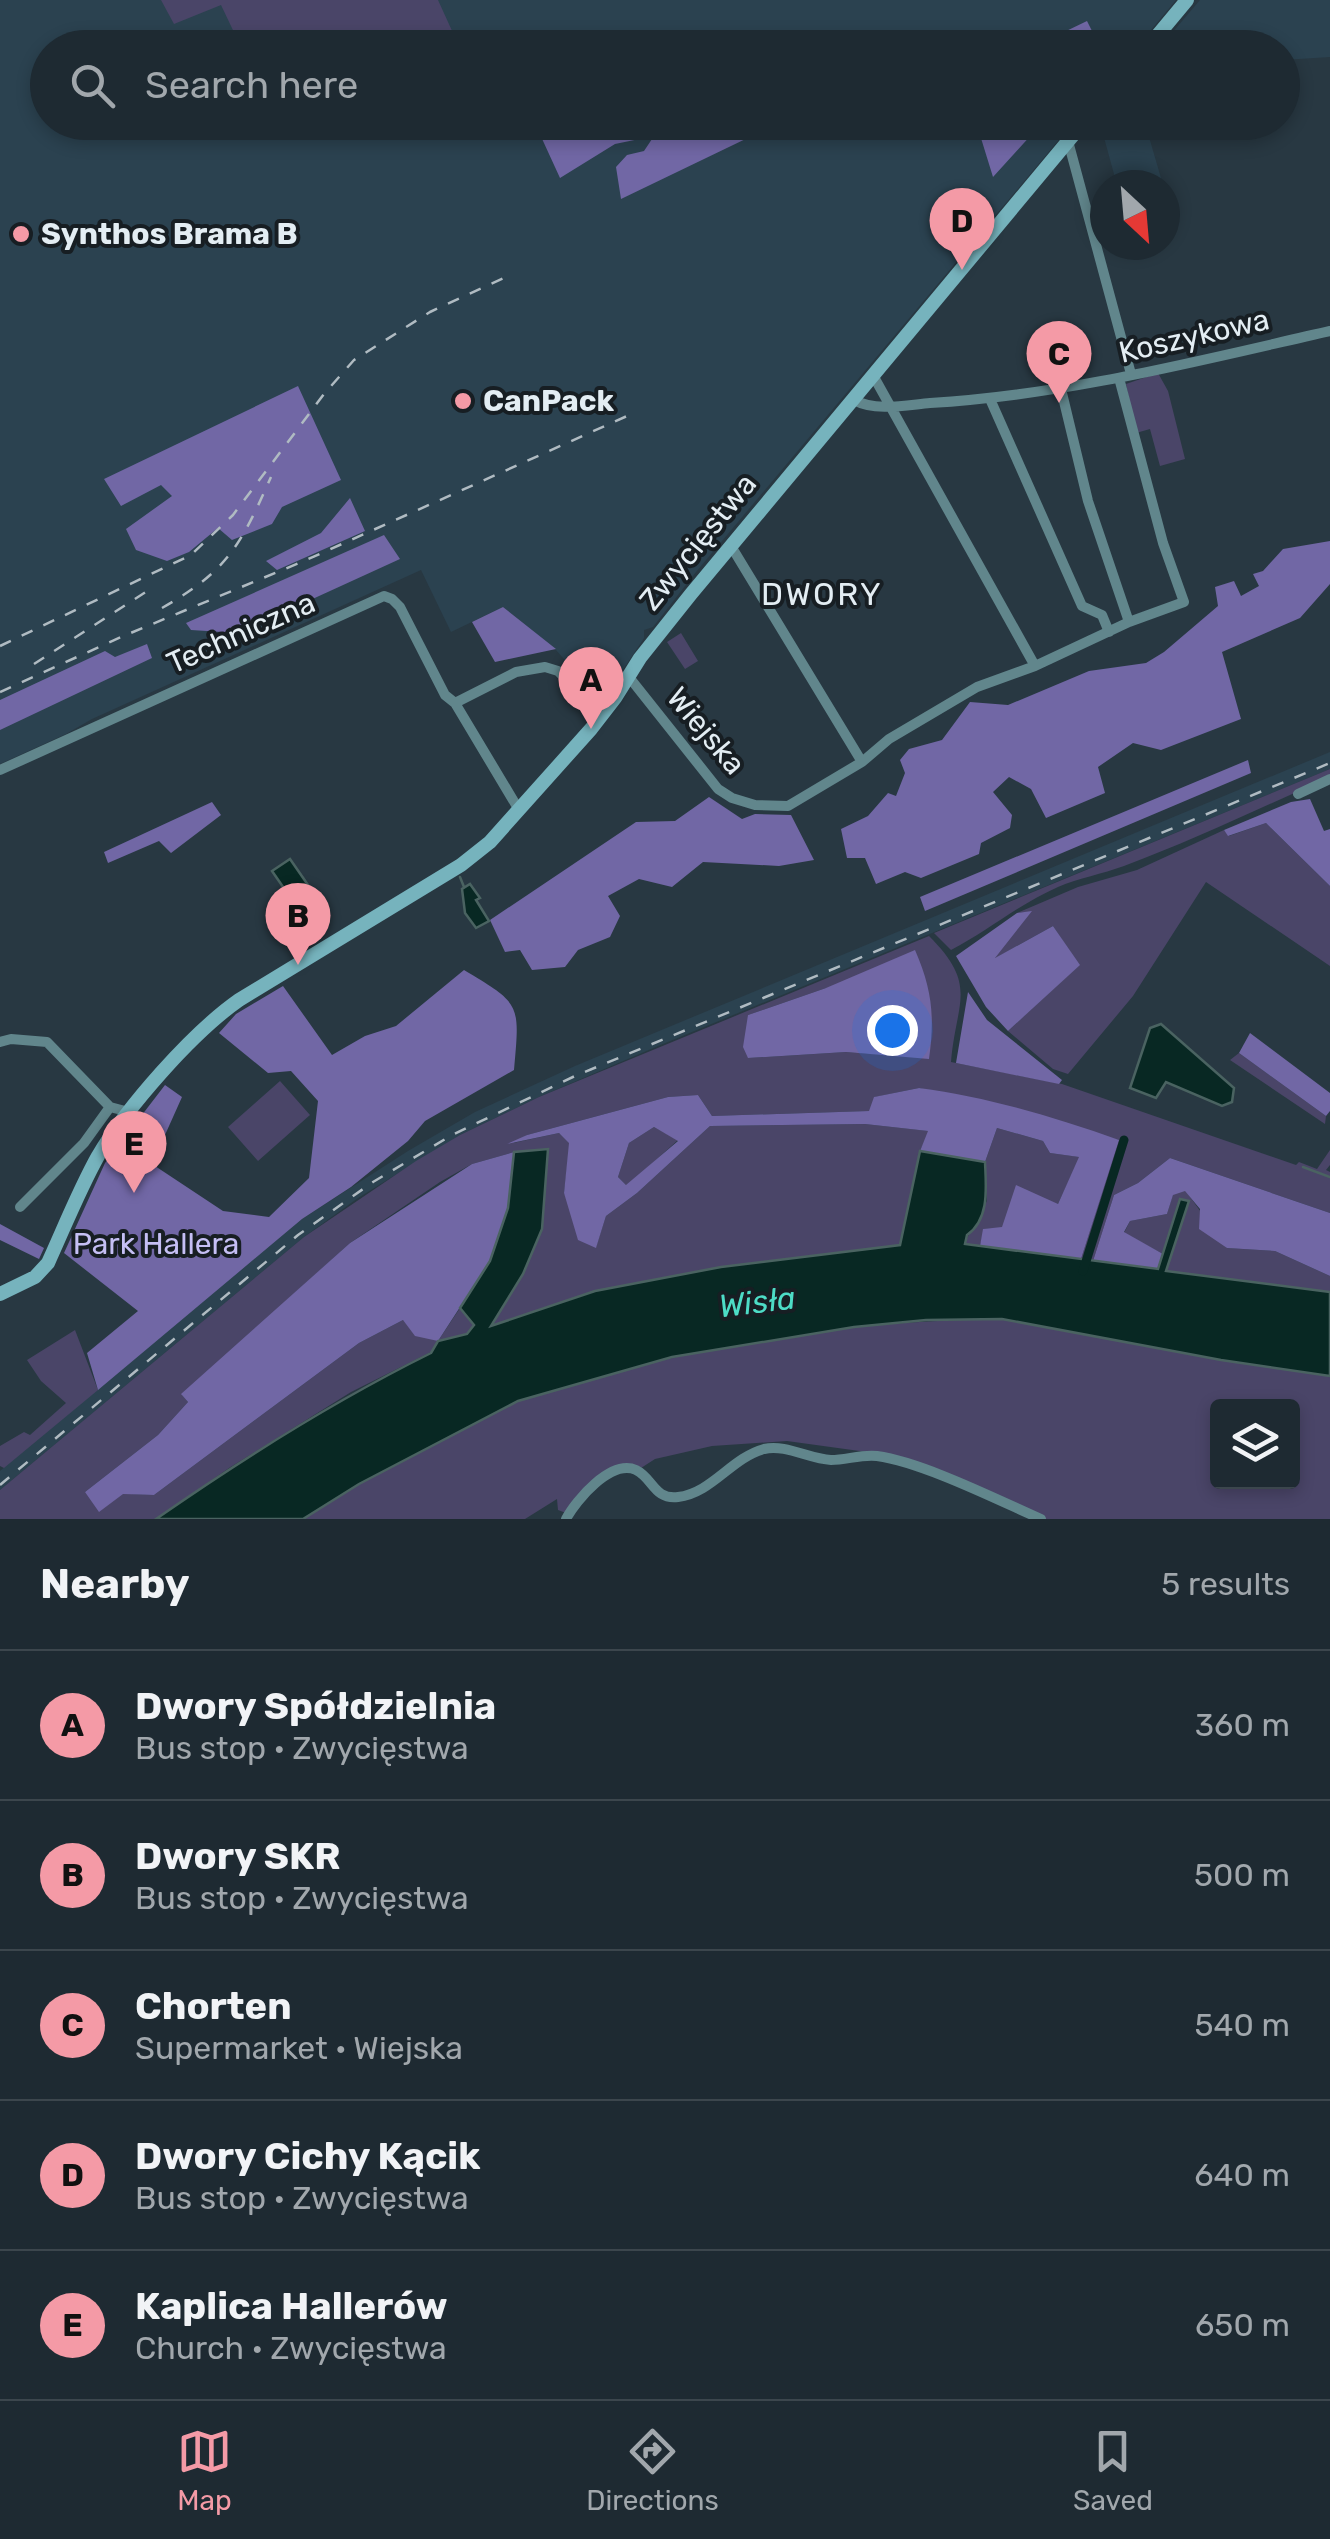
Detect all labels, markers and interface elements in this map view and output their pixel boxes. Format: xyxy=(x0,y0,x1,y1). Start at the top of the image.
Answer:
search box xyxy=(30,30,1300,140)
icon: search xyxy=(65,58,120,113)
text: Search here xyxy=(145,62,358,108)
north arrow xyxy=(1090,170,1180,260)
pin: D xyxy=(930,188,994,270)
place label: Synthos Brama B xyxy=(41,216,298,252)
marker: Synthos Brama B xyxy=(10,223,32,245)
street label: Koszykowa xyxy=(1115,301,1273,371)
pin: C xyxy=(1026,320,1092,403)
place label: CanPack xyxy=(483,383,614,419)
marker: CanPack xyxy=(452,390,474,412)
street label: Zwycięstwa xyxy=(632,466,764,618)
district label: DWORY xyxy=(761,575,883,613)
street label: Techniczna xyxy=(161,584,321,682)
pin: A xyxy=(558,646,624,729)
street label: Wiejska xyxy=(659,680,753,782)
pin: B xyxy=(266,882,330,965)
your location xyxy=(867,1005,918,1056)
pin: E xyxy=(102,1110,166,1193)
park label: Park Hallera xyxy=(73,1226,239,1262)
water label: Wisła xyxy=(716,1278,798,1326)
map controls xyxy=(1210,1399,1300,1489)
button: layers xyxy=(1210,1399,1300,1489)
text: Nearby xyxy=(40,1559,190,1609)
text: 5 results xyxy=(1161,1565,1290,1603)
text: Dwory Spółdzielnia xyxy=(135,1683,496,1729)
text: A xyxy=(61,1706,84,1744)
text: 360 m xyxy=(1195,1706,1290,1744)
text: Bus stop · Zwycięstwa xyxy=(135,1729,469,1767)
text: Dwory SKR xyxy=(135,1833,340,1879)
text: B xyxy=(61,1856,84,1894)
text: 500 m xyxy=(1194,1856,1290,1894)
text: Bus stop · Zwycięstwa xyxy=(135,1879,469,1917)
text: Chorten xyxy=(135,1983,292,2029)
text: C xyxy=(61,2006,84,2044)
text: 540 m xyxy=(1195,2006,1290,2044)
text: Supermarket · Wiejska xyxy=(135,2029,463,2067)
text: Dwory Cichy Kącik xyxy=(135,2133,480,2179)
text: D xyxy=(61,2156,84,2194)
text: 640 m xyxy=(1194,2156,1290,2194)
text: Bus stop · Zwycięstwa xyxy=(135,2179,469,2217)
text: Kaplica Hallerów xyxy=(135,2283,448,2329)
text: E xyxy=(62,2306,83,2344)
text: 650 m xyxy=(1195,2306,1290,2344)
text: Church · Zwycięstwa xyxy=(135,2329,447,2367)
tab: Map xyxy=(177,2424,232,2517)
tab: Directions xyxy=(586,2424,719,2517)
tab: Saved xyxy=(1073,2424,1153,2517)

